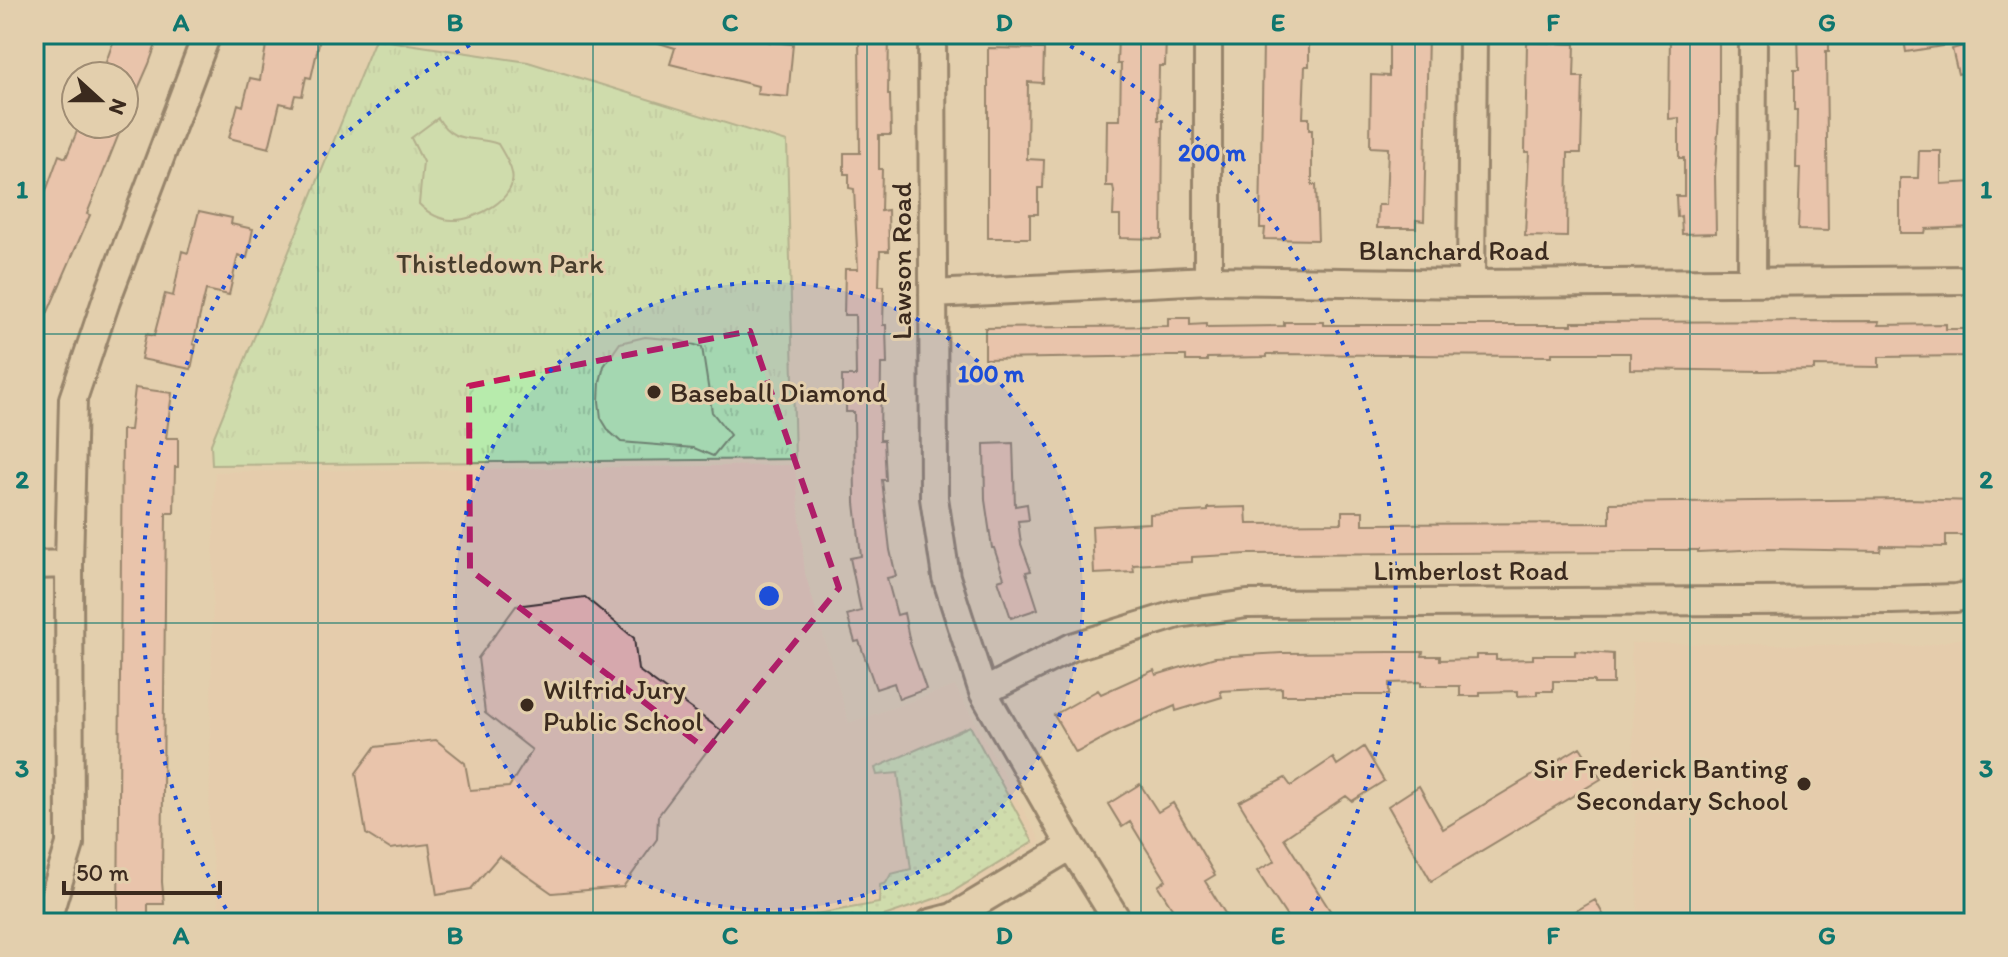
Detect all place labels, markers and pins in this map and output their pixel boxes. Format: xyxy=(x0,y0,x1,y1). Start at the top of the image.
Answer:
place label: Baseball Diamond xyxy=(670,375,888,409)
marker: Baseball Diamond xyxy=(645,383,663,401)
centre of rings xyxy=(755,582,783,610)
place label: Wilfrid Jury Public School xyxy=(543,672,703,738)
marker: Wilfrid Jury Public School xyxy=(518,696,536,714)
place label: Sir Frederick Banting Secondary School xyxy=(1533,751,1789,817)
marker: Sir Frederick Banting Secondary School xyxy=(1795,775,1813,793)

